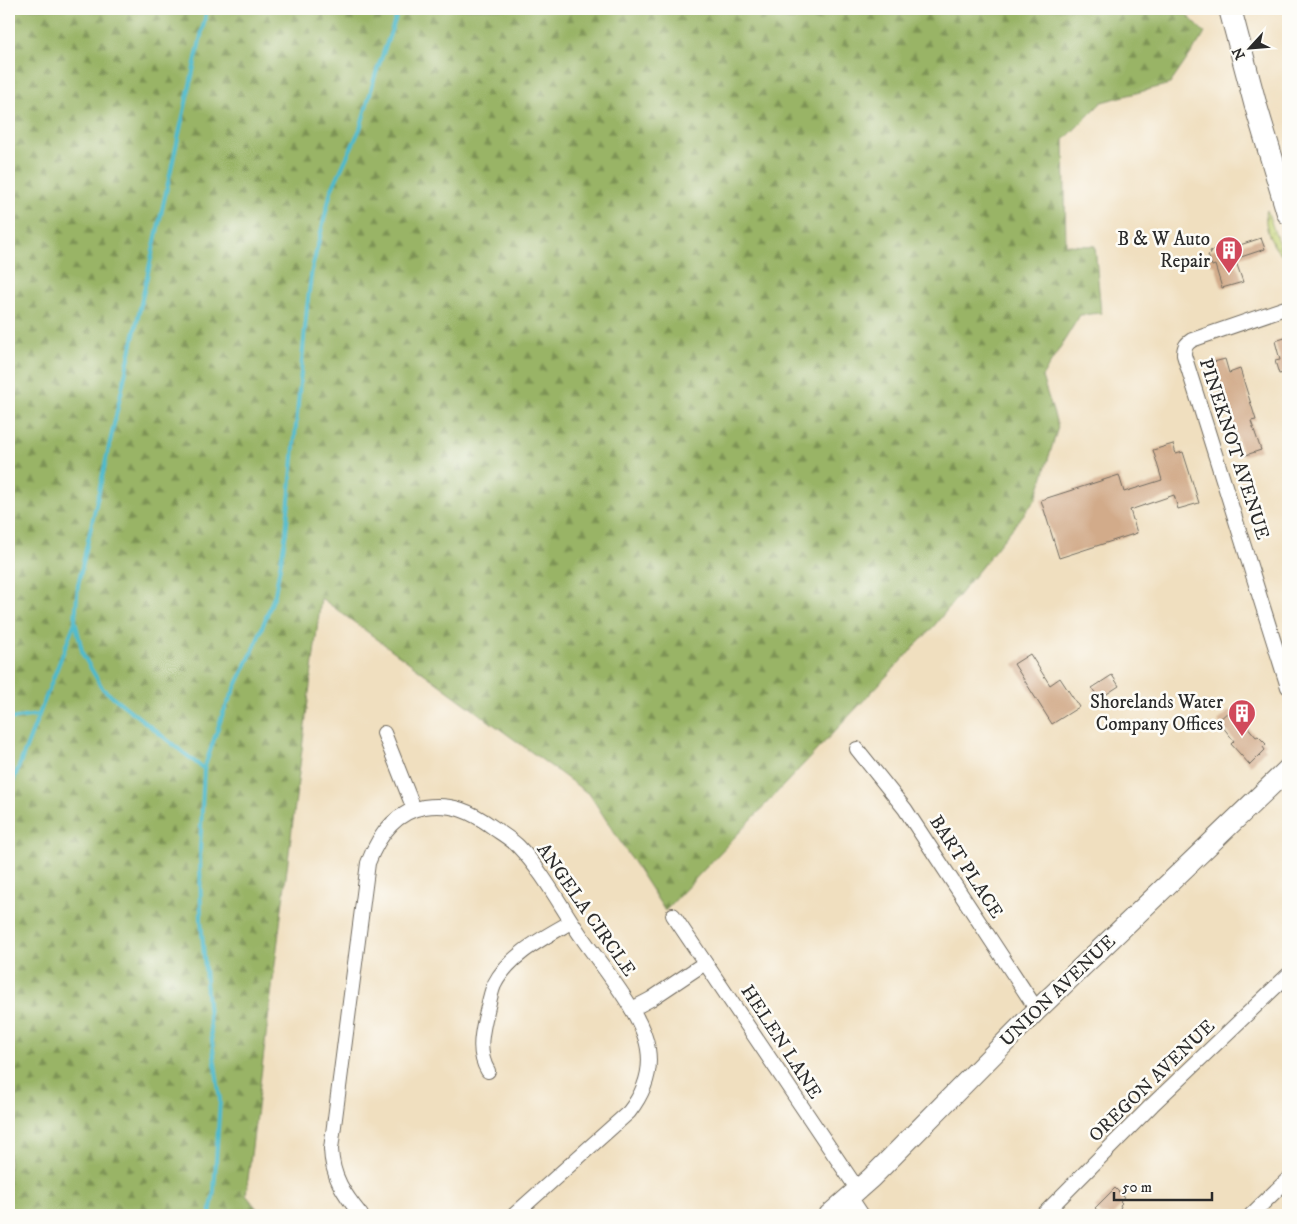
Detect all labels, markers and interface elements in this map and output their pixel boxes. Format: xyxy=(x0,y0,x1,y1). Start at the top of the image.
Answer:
north arrow xyxy=(1224,22,1274,72)
text: N xyxy=(1228,44,1250,62)
place label: B & W Auto Repair xyxy=(1117,228,1210,273)
building icon: B & W Auto Repair xyxy=(1214,235,1244,274)
street label: PINEKNOT AVENUE xyxy=(1194,355,1274,543)
place label: Shorelands Water Company Offices xyxy=(1090,691,1223,736)
building icon: Shorelands Water Company Offices xyxy=(1227,698,1257,737)
street label: BART PLACE xyxy=(924,811,1008,923)
street label: ANGELA CIRCLE xyxy=(532,839,640,981)
street label: UNION AVENUE xyxy=(995,930,1121,1052)
street label: HELEN LANE xyxy=(736,981,826,1103)
street label: OREGON AVENUE xyxy=(1084,1015,1220,1147)
scale bar xyxy=(1114,1169,1212,1201)
text: 50 m xyxy=(1122,1178,1152,1197)

